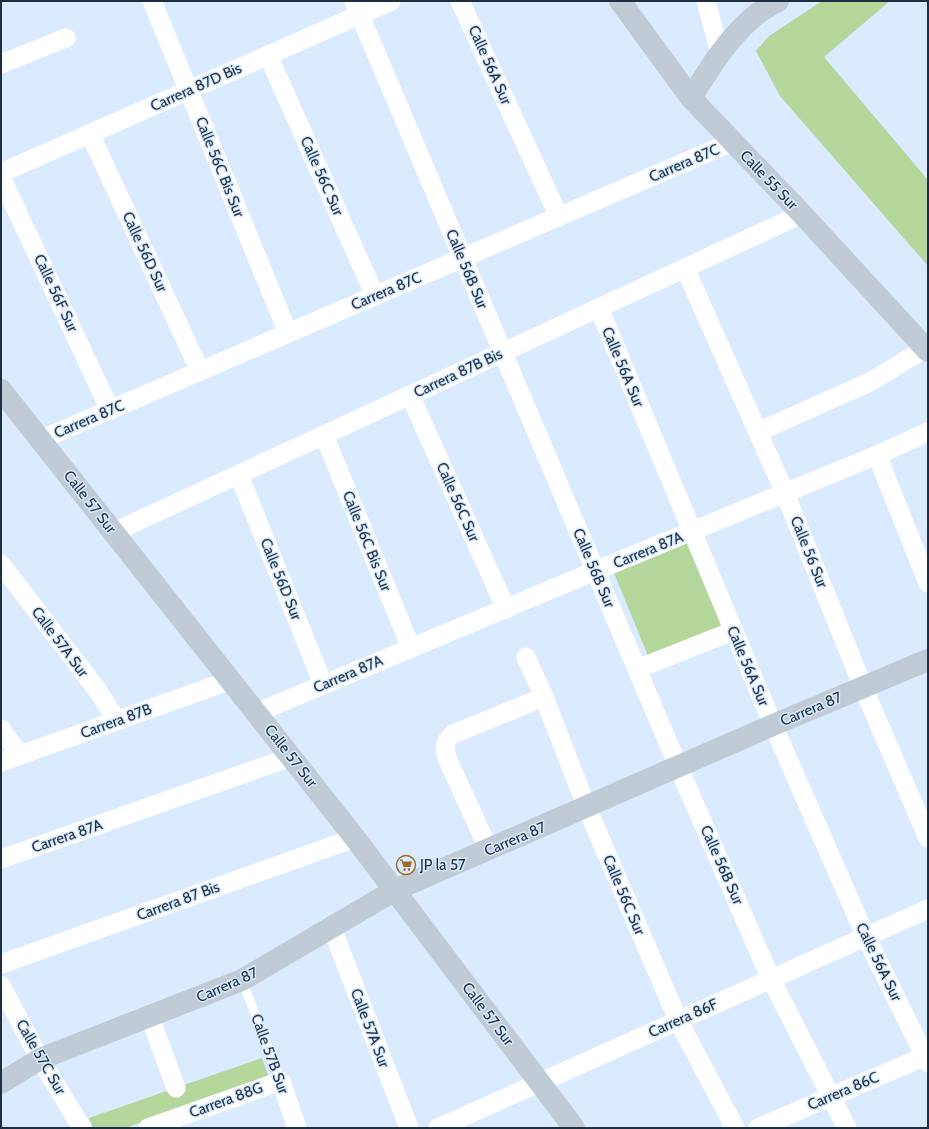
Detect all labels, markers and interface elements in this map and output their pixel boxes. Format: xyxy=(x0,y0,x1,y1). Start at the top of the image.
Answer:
street label: Calle 56A Sur xyxy=(464,22,516,108)
street label: Carrera 87D Bis xyxy=(148,59,244,115)
street label: Calle 56C Bis Sur xyxy=(192,114,248,220)
street label: Calle 56C Sur xyxy=(296,133,348,219)
street label: Carrera 87C xyxy=(646,140,722,186)
street label: Calle 55 Sur xyxy=(736,147,802,214)
street label: Calle 56D Sur xyxy=(119,209,172,295)
street label: Calle 56B Sur xyxy=(442,226,492,312)
street label: Calle 56F Sur xyxy=(30,251,82,335)
street label: Carrera 87C xyxy=(348,268,424,314)
street label: Calle 56A Sur xyxy=(598,324,648,410)
street label: Carrera 87B Bis xyxy=(411,345,505,401)
street label: Carrera 87C xyxy=(51,396,127,442)
street label: Calle 56C Sur xyxy=(432,459,484,545)
street label: Calle 57 Sur xyxy=(60,467,120,537)
street label: Calle 56C Bis Sur xyxy=(339,488,395,594)
street label: Calle 56 Sur xyxy=(786,513,832,591)
street label: Calle 56B Sur xyxy=(569,525,619,611)
street label: Carrera 87A xyxy=(610,528,686,572)
street label: Calle 56D Sur xyxy=(256,535,306,623)
street label: Calle 57A Sur xyxy=(28,603,92,681)
street label: Calle 56A Sur xyxy=(723,623,773,709)
street label: Carrera 87A xyxy=(311,651,386,697)
street label: Carrera 87 xyxy=(777,688,845,730)
street label: Carrera 87B xyxy=(78,700,154,742)
street label: Calle 57 Sur xyxy=(261,721,321,791)
street label: Carrera 87A xyxy=(29,815,106,857)
street label: Carrera 87 xyxy=(481,818,549,860)
street label: Calle 56B Sur xyxy=(697,823,748,908)
street label: Calle 56C Sur xyxy=(599,852,649,938)
supermarket icon: JP la 57 xyxy=(395,854,417,876)
place label: JP la 57 xyxy=(419,856,466,874)
street label: Carrera 87 Bis xyxy=(134,878,222,924)
street label: Calle 56A Sur xyxy=(852,920,906,1004)
street label: Carrera 87 xyxy=(194,963,261,1006)
street label: Calle 57 Sur xyxy=(458,979,518,1049)
street label: Calle 57A Sur xyxy=(347,986,393,1070)
street label: Carrera 86F xyxy=(646,995,721,1041)
street label: Calle 57B Sur xyxy=(247,1012,293,1097)
street label: Calle 57C Sur xyxy=(12,1016,70,1098)
street label: Carrera 86C xyxy=(805,1068,881,1114)
street label: Carrera 88G xyxy=(187,1078,265,1122)

